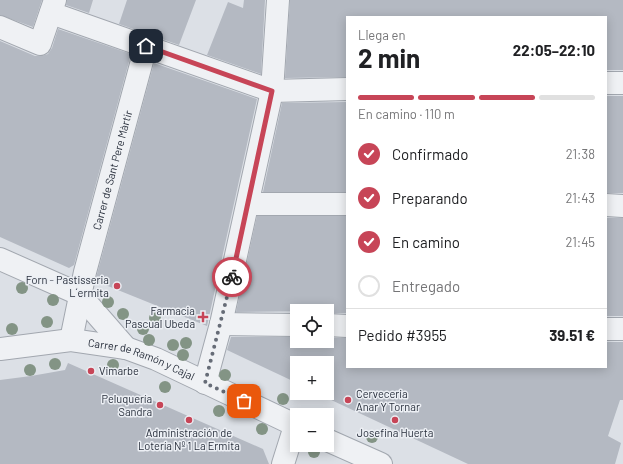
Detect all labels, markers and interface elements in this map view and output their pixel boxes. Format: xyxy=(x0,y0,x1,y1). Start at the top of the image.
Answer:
text: Llega en xyxy=(358,27,405,43)
pin xyxy=(129,29,163,63)
icon: home xyxy=(135,35,157,57)
text: 22:05–22:10 xyxy=(513,41,595,59)
text: 2 min xyxy=(358,42,420,73)
text: En camino · 110 m xyxy=(358,106,455,122)
street label: Carrer de Sant Pere Màrtir xyxy=(90,109,134,231)
icon: check xyxy=(358,143,380,165)
text: Confirmado xyxy=(392,145,468,163)
text: 21:38 xyxy=(566,146,595,162)
icon: check xyxy=(358,187,380,209)
text: Preparando xyxy=(392,189,468,207)
text: 21:43 xyxy=(565,190,595,206)
icon: check xyxy=(358,231,380,253)
text: En camino xyxy=(392,233,460,251)
text: 21:45 xyxy=(565,234,595,250)
courier xyxy=(212,257,252,297)
icon: bike xyxy=(221,266,243,288)
place label: Forn - Pastisseria L´ermita xyxy=(26,273,109,299)
text: Entregado xyxy=(392,277,460,295)
marker: Forn - Pastisseria L´ermita xyxy=(112,281,122,291)
place label: Farmacia Pascual Ubeda xyxy=(125,304,195,330)
map controls xyxy=(290,304,334,452)
button: locate xyxy=(290,304,334,348)
marker: Farmacia Pascual Ubeda xyxy=(198,312,208,322)
text: Pedido #3955 xyxy=(358,326,447,344)
text: 39.51 € xyxy=(549,326,595,344)
street label: Carrer de Ramón y Cajal xyxy=(87,336,197,382)
button: + xyxy=(290,356,334,400)
place label: Vimarbe xyxy=(99,364,139,377)
marker: Vimarbe xyxy=(86,366,96,376)
pin xyxy=(227,384,261,418)
place label: Cerveceria Anar Y Tornar xyxy=(356,387,420,413)
icon: bag xyxy=(233,390,255,412)
place label: Peluquería Sandra xyxy=(102,392,152,418)
marker: Cerveceria Anar Y Tornar xyxy=(343,395,353,405)
marker: Peluquería Sandra xyxy=(155,400,165,410)
button: − xyxy=(290,408,334,452)
marker: Administración de Lotería Nº 1 La Ermita xyxy=(184,415,194,425)
marker: Josefina Huerta xyxy=(390,415,400,425)
place label: Administración de Lotería Nº 1 La Ermita xyxy=(138,426,240,452)
place label: Josefina Huerta xyxy=(357,426,433,439)

